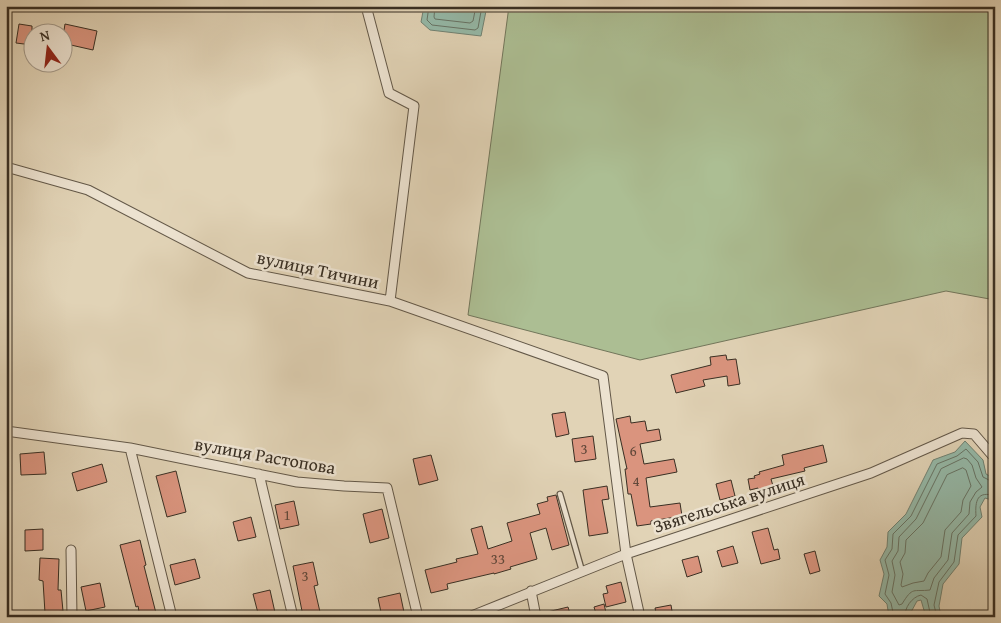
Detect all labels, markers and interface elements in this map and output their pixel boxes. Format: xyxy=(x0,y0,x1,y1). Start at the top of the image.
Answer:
north arrow xyxy=(22,22,72,72)
text: N xyxy=(38,24,52,46)
street label: вулиця Тичини xyxy=(255,243,382,296)
street label: вулиця Растопова xyxy=(192,430,338,481)
house number: 3 xyxy=(580,438,588,459)
house number: 6 xyxy=(629,440,637,461)
street label: Звягельська вулиця xyxy=(650,465,808,540)
house number: 4 xyxy=(632,470,640,491)
house number: 1 xyxy=(283,504,291,525)
house number: 33 xyxy=(491,548,505,569)
house number: 3 xyxy=(301,565,309,586)

